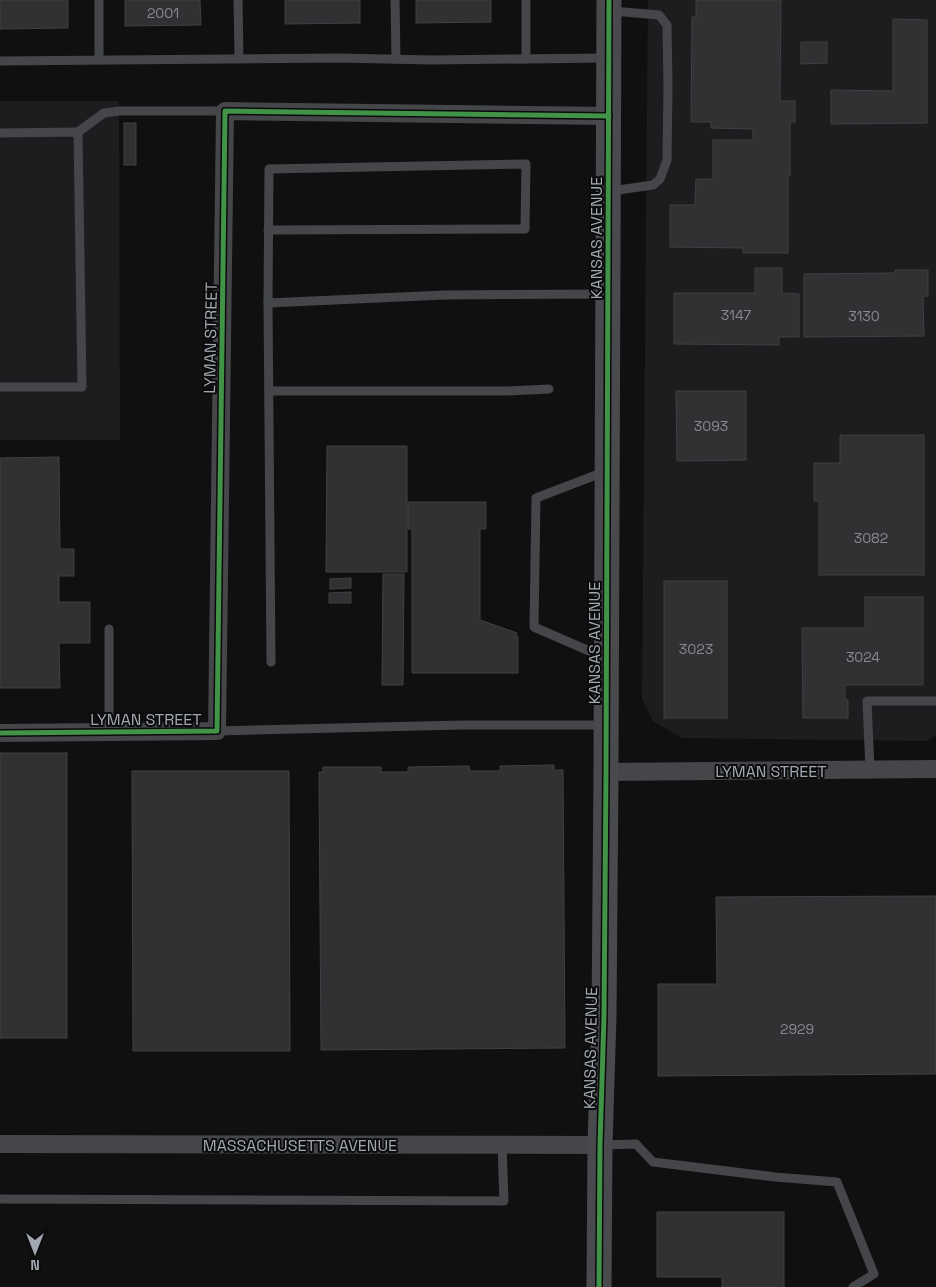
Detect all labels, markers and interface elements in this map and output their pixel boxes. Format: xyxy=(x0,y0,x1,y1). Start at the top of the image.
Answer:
house number: 2001 xyxy=(147,4,179,22)
street label: KANSAS AVENUE xyxy=(586,177,607,299)
street label: LYMAN STREET xyxy=(199,282,222,394)
house number: 3147 xyxy=(721,306,751,324)
house number: 3130 xyxy=(848,307,880,325)
house number: 3093 xyxy=(694,417,728,435)
house number: 3082 xyxy=(854,529,888,547)
street label: KANSAS AVENUE xyxy=(584,582,605,704)
house number: 3023 xyxy=(679,640,713,658)
house number: 3024 xyxy=(846,648,880,666)
street label: LYMAN STREET xyxy=(90,709,202,730)
street label: LYMAN STREET xyxy=(715,761,827,782)
street label: KANSAS AVENUE xyxy=(579,987,602,1109)
house number: 2929 xyxy=(780,1020,814,1038)
street label: MASSACHUSETTS AVENUE xyxy=(203,1135,397,1156)
north arrow xyxy=(10,1227,60,1277)
text: N xyxy=(30,1256,40,1274)

